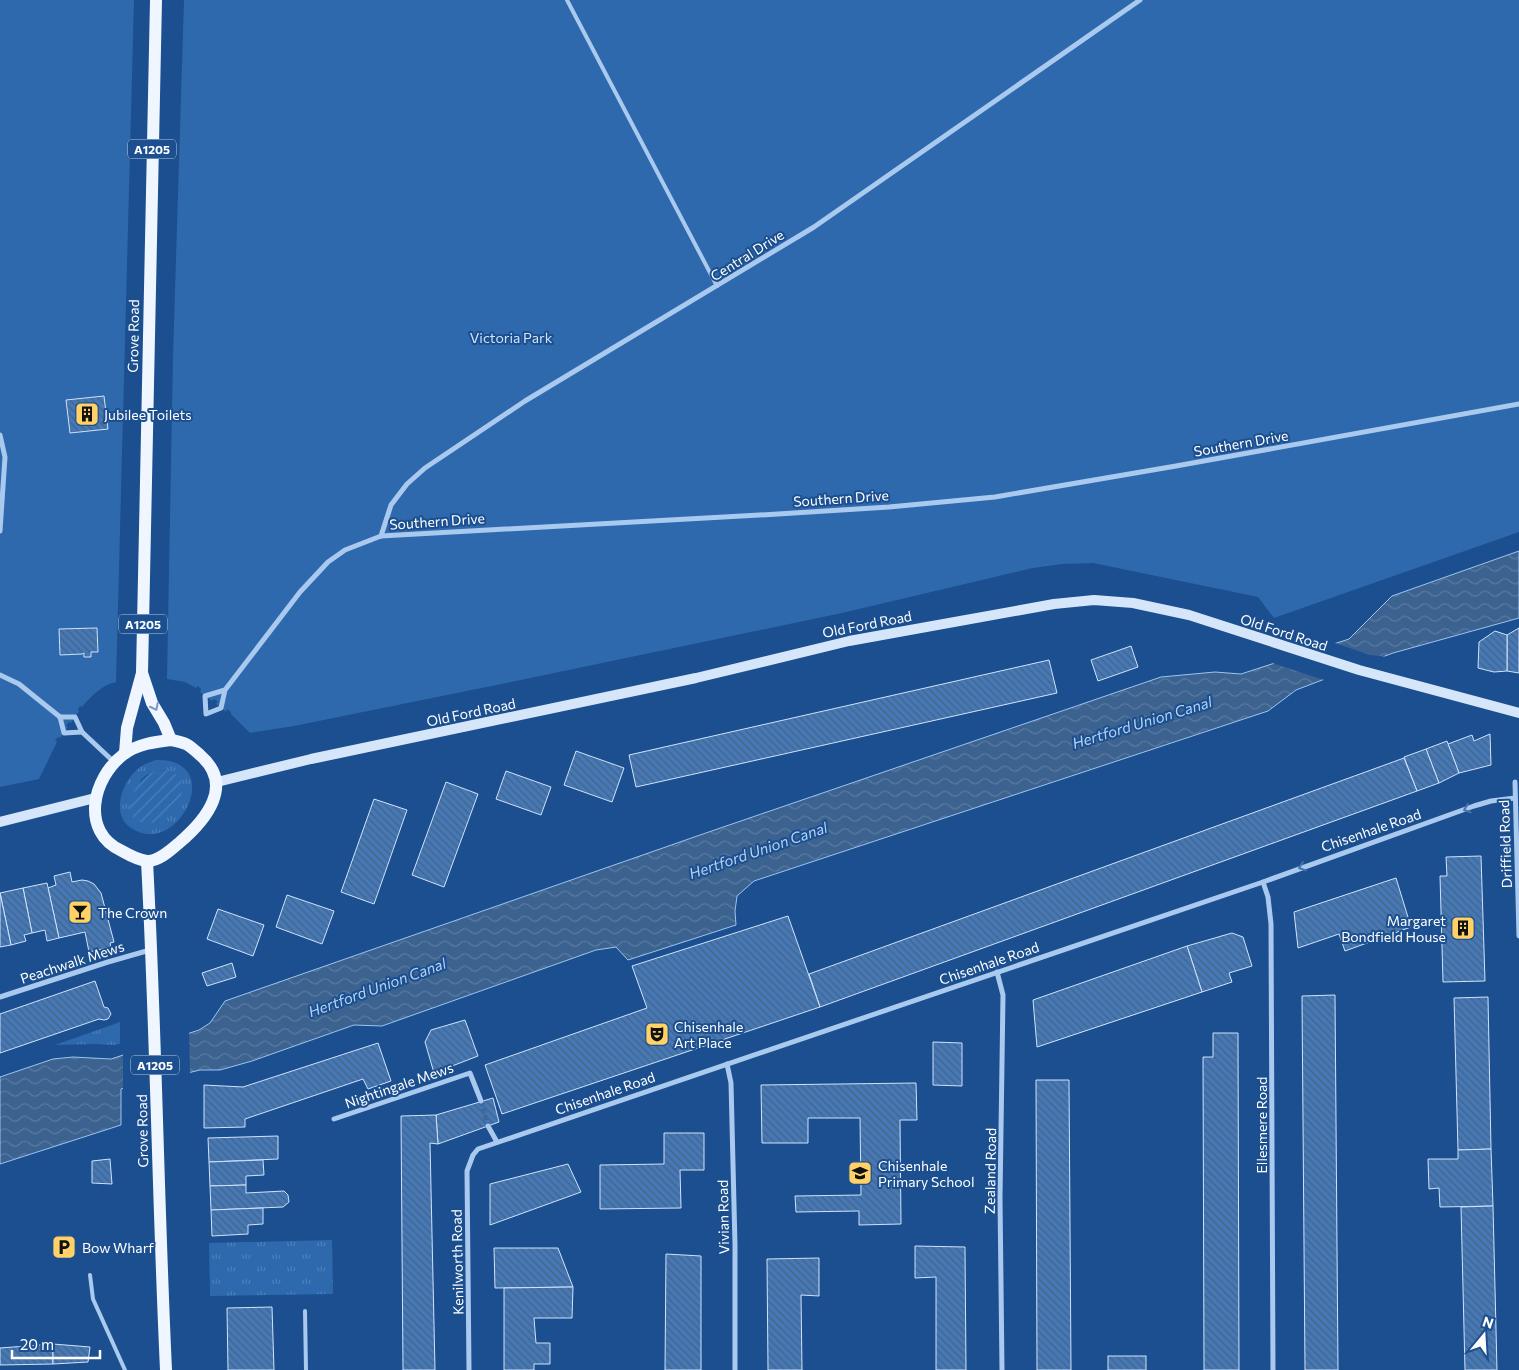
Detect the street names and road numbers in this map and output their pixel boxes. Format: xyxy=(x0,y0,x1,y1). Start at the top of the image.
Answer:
road number: A1205 xyxy=(128,140,176,158)
street label: Central Drive xyxy=(707,226,787,284)
street label: Grove Road xyxy=(124,299,142,373)
street label: Southern Drive xyxy=(1192,426,1290,460)
street label: Southern Drive xyxy=(793,486,889,510)
street label: Southern Drive xyxy=(389,509,485,533)
street label: Old Ford Road xyxy=(821,607,913,641)
street label: Old Ford Road xyxy=(1238,610,1330,654)
road number: A1205 xyxy=(119,614,167,634)
street label: Old Ford Road xyxy=(425,694,517,730)
street label: Driffield Road xyxy=(1495,800,1515,888)
street label: Chisenhale Road xyxy=(1319,805,1423,855)
street label: Peachwalk Mews xyxy=(18,937,126,987)
street label: Chisenhale Road xyxy=(937,938,1041,988)
road number: A1205 xyxy=(131,1056,179,1074)
street label: Nightingale Mews xyxy=(342,1058,456,1112)
street label: Chisenhale Road xyxy=(553,1068,657,1118)
street label: Ellesmere Road xyxy=(1253,1077,1270,1173)
street label: Grove Road xyxy=(133,1094,151,1168)
street label: Zealand Road xyxy=(981,1128,999,1214)
street label: Vivian Road xyxy=(714,1179,732,1255)
street label: Kenilworth Road xyxy=(448,1209,466,1315)

